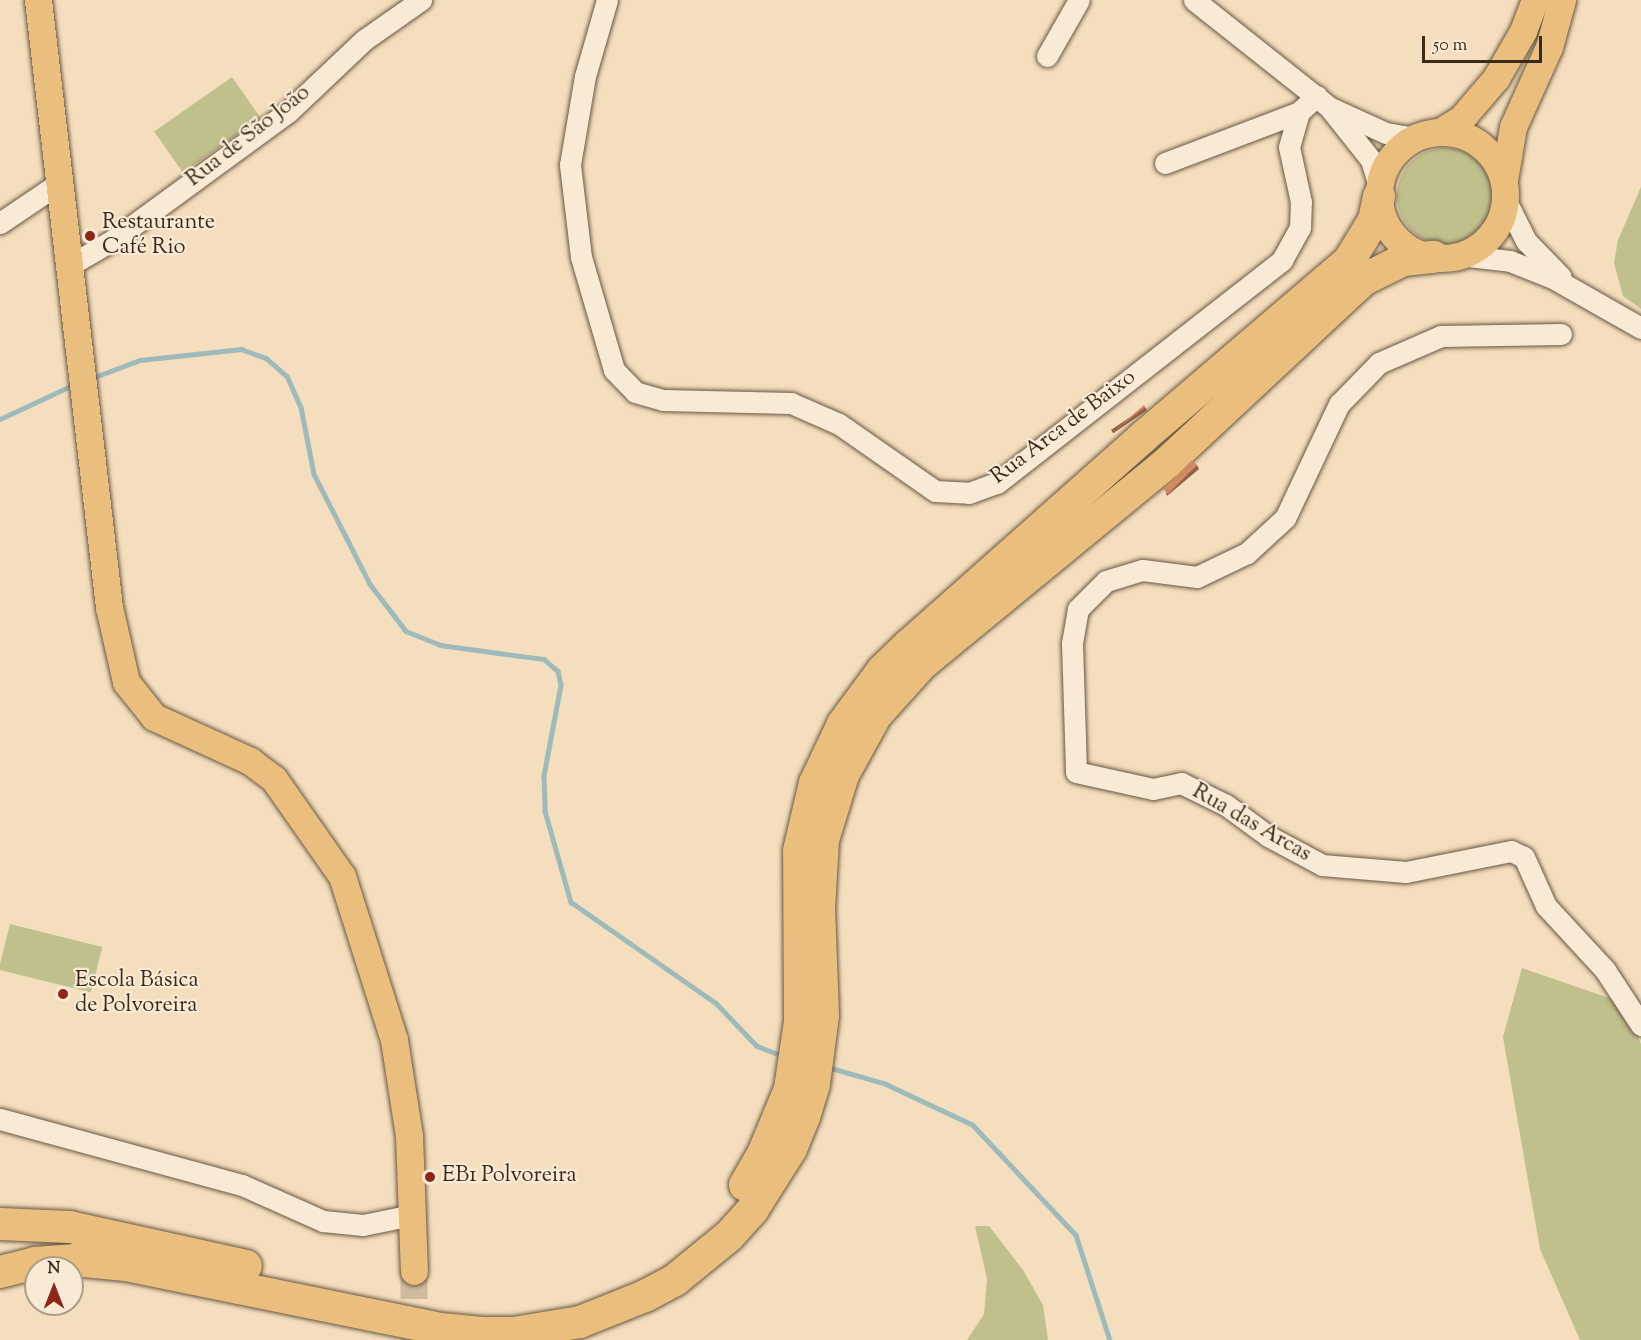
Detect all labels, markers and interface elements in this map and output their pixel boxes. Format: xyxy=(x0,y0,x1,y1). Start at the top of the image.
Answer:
scale bar xyxy=(1425,24,1545,62)
text: 50 m xyxy=(1433,33,1467,59)
street label: Rua de São João xyxy=(182,80,316,194)
place label: Restaurante Café Rio xyxy=(102,210,215,262)
marker: Restaurante Café Rio xyxy=(83,229,97,243)
street label: Rua Arca de Baixo xyxy=(986,365,1142,491)
street label: Rua das Arcas xyxy=(1187,779,1315,869)
place label: Escola Básica de Polvoreira xyxy=(75,968,199,1020)
marker: Escola Básica de Polvoreira xyxy=(56,987,70,1001)
place label: EB1 Polvoreira xyxy=(442,1164,577,1190)
marker: EB1 Polvoreira xyxy=(423,1170,437,1184)
north arrow xyxy=(24,1256,84,1316)
text: N xyxy=(48,1258,60,1281)

